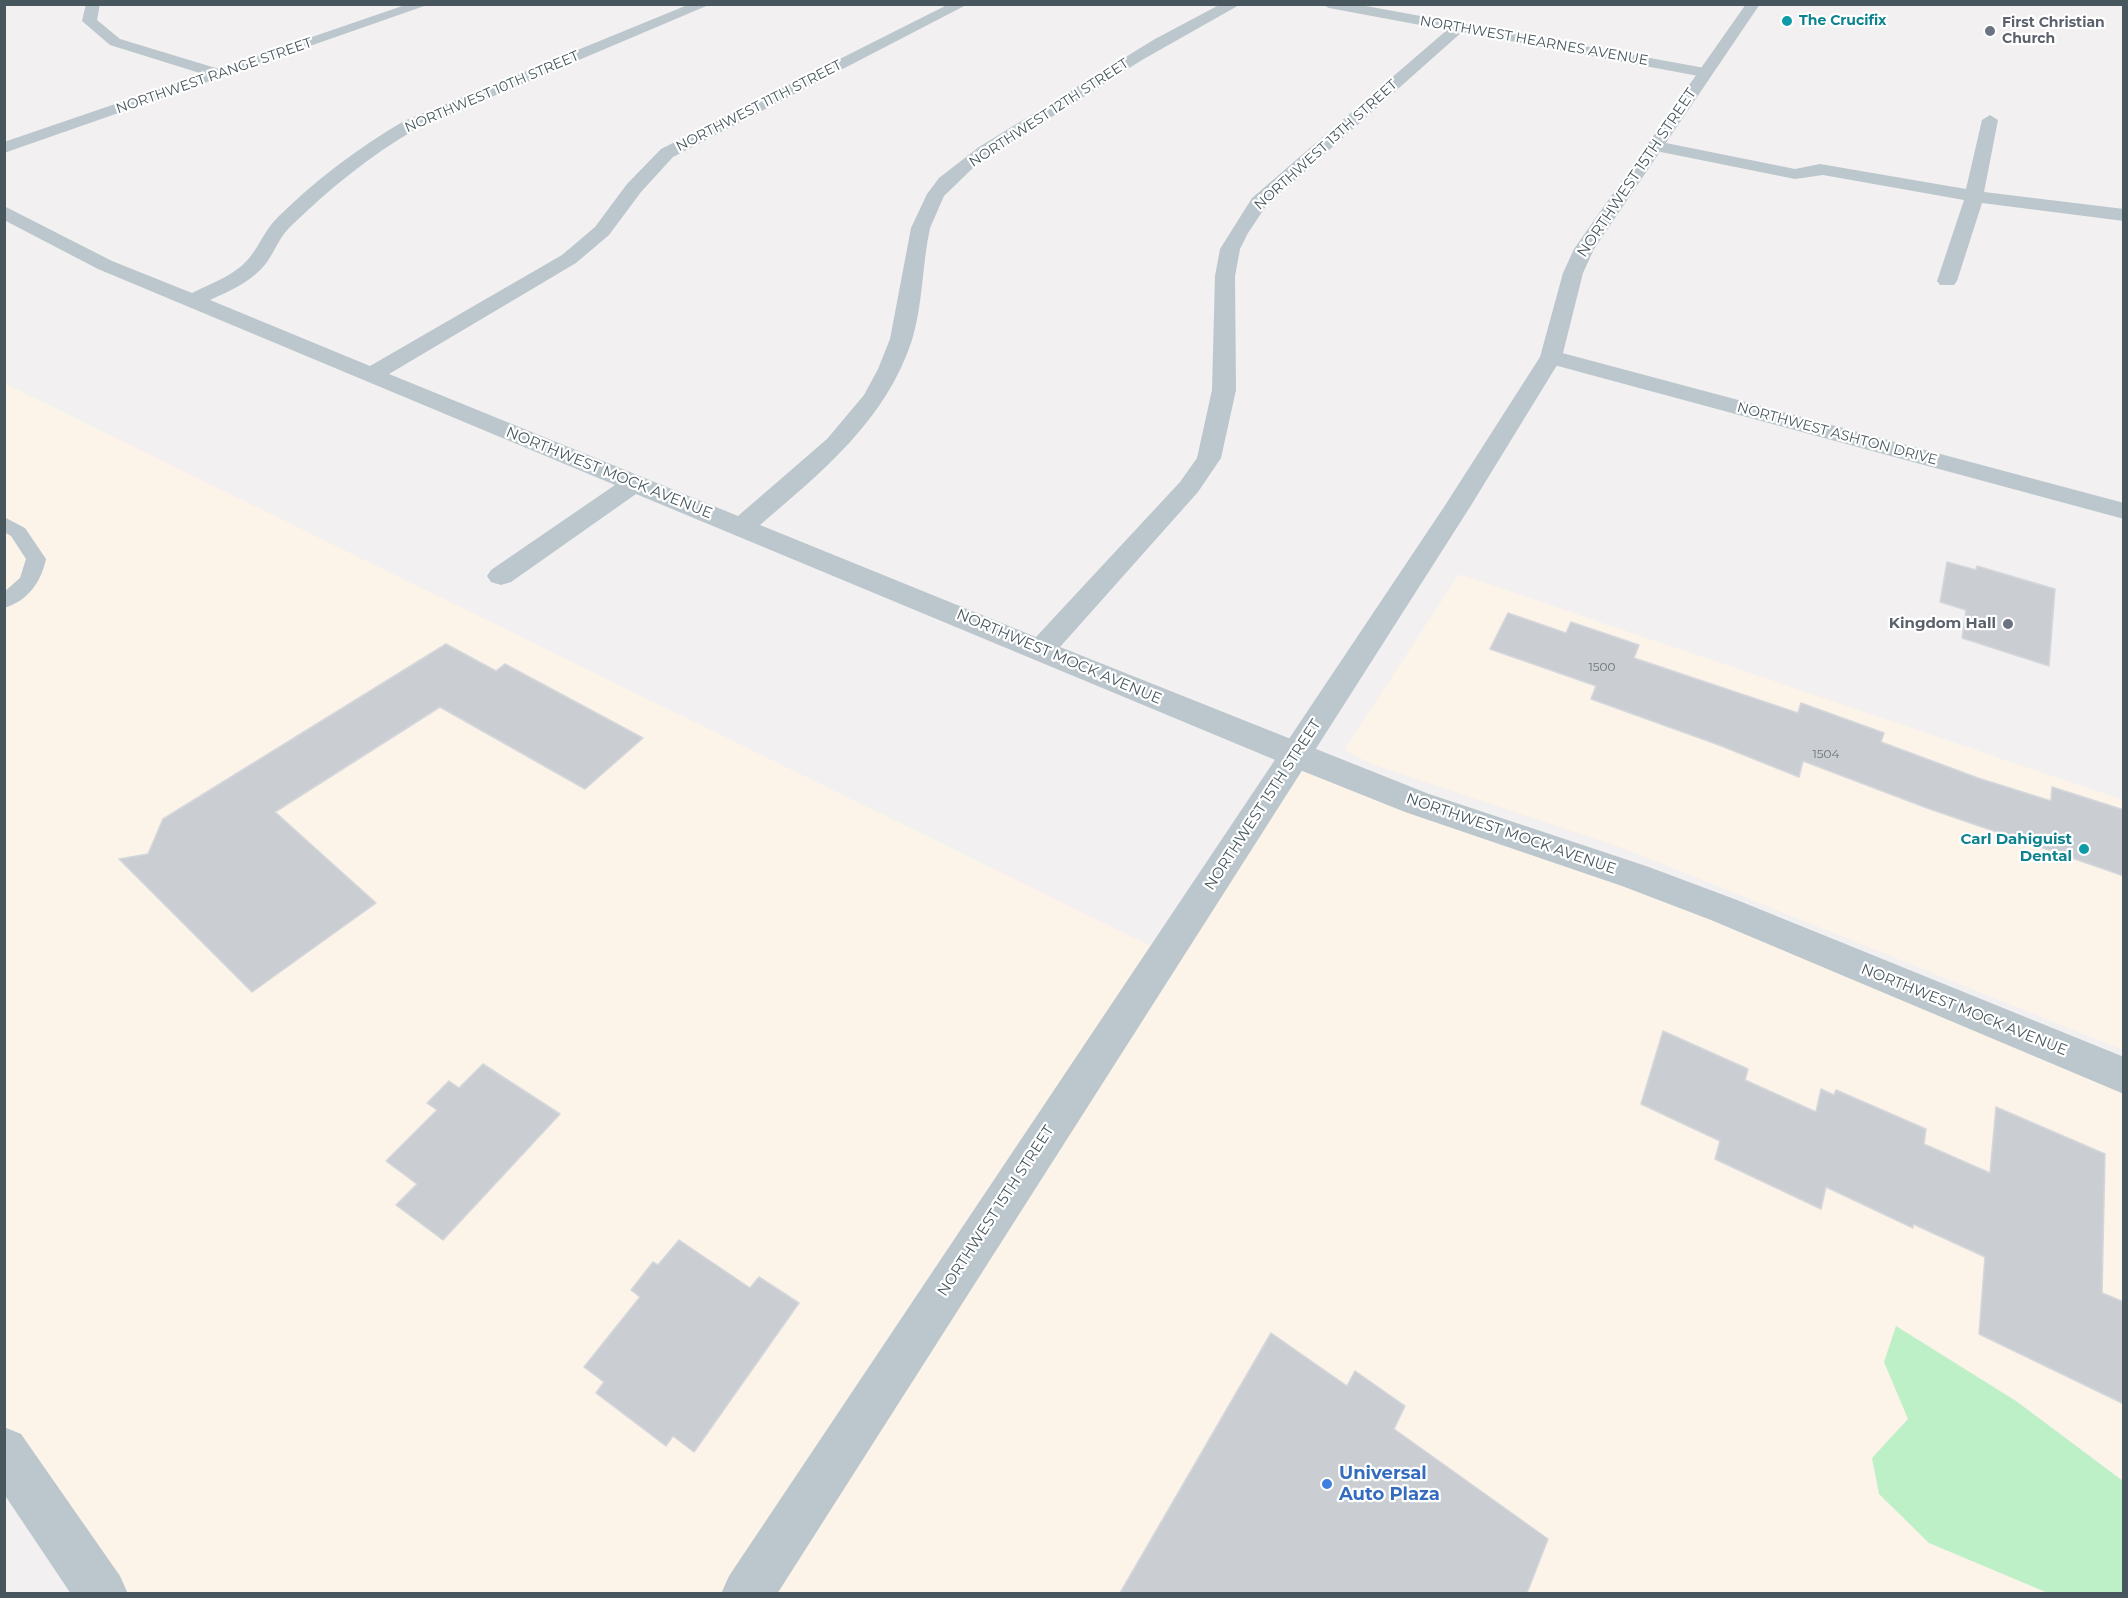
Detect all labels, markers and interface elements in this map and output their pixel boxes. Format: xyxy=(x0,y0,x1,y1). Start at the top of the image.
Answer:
street label: NORTHWEST HEARNES AVENUE xyxy=(1419,13,1649,69)
place label: The Crucifix xyxy=(1799,13,1886,29)
marker: The Crucifix xyxy=(1780,14,1794,28)
place label: First Christian Church xyxy=(2002,15,2105,48)
marker: First Christian Church xyxy=(1983,24,1997,38)
street label: NORTHWEST RANGE STREET xyxy=(114,35,314,117)
street label: NORTHWEST 10TH STREET xyxy=(402,48,582,136)
street label: NORTHWEST 12TH STREET xyxy=(966,55,1132,171)
street label: NORTHWEST 11TH STREET xyxy=(673,57,845,155)
street label: NORTHWEST 13TH STREET xyxy=(1251,76,1401,214)
street label: NORTHWEST 15TH STREET xyxy=(1574,85,1700,261)
street label: NORTHWEST ASHTON DRIVE xyxy=(1735,399,1939,469)
street label: NORTHWEST MOCK AVENUE xyxy=(503,423,715,523)
street label: NORTHWEST MOCK AVENUE xyxy=(954,606,1164,708)
place label: Kingdom Hall xyxy=(1889,615,1996,633)
marker: Kingdom Hall xyxy=(2001,617,2015,631)
house number: 1500 xyxy=(1588,660,1616,674)
street label: NORTHWEST 15TH STREET xyxy=(1201,716,1325,894)
house number: 1504 xyxy=(1813,747,1839,761)
street label: NORTHWEST MOCK AVENUE xyxy=(1404,790,1618,878)
place label: Carl Dahiguist Dental xyxy=(1960,831,2072,866)
marker: Carl Dahiguist Dental xyxy=(2077,842,2091,856)
street label: NORTHWEST MOCK AVENUE xyxy=(1858,960,2070,1060)
street label: NORTHWEST 15TH STREET xyxy=(934,1122,1058,1300)
place label: Universal Auto Plaza xyxy=(1339,1463,1440,1506)
marker: Universal Auto Plaza xyxy=(1320,1477,1334,1491)

